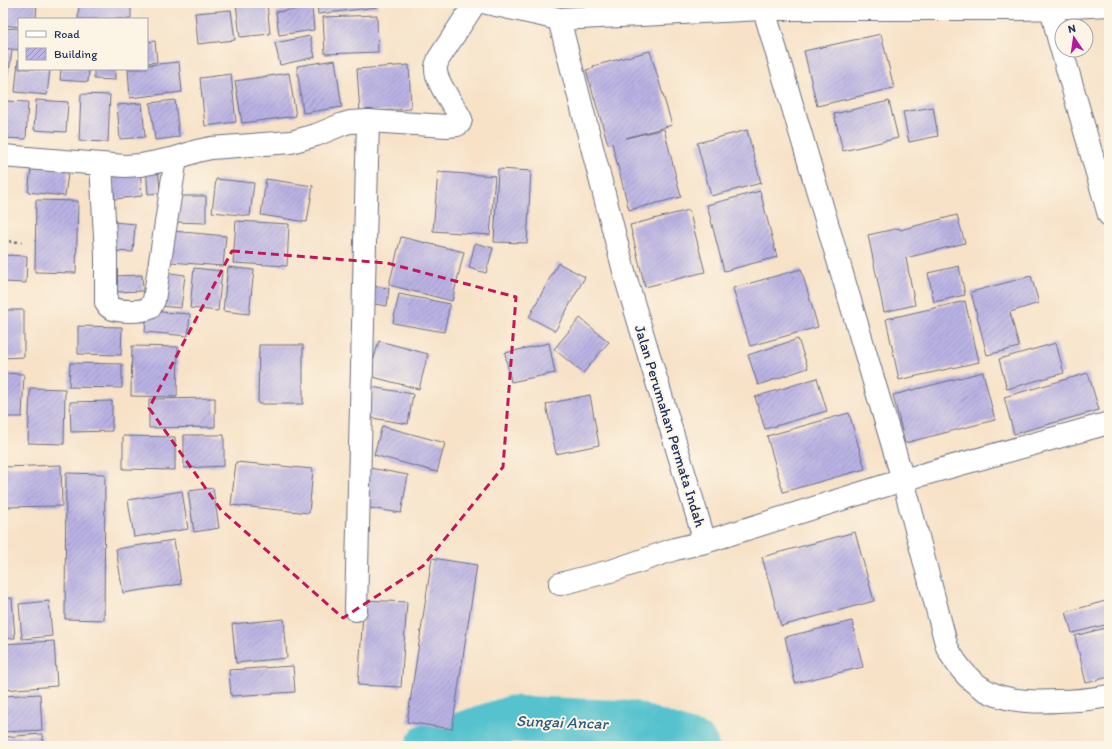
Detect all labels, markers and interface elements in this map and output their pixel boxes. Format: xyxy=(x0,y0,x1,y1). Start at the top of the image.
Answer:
legend xyxy=(18,18,148,70)
north arrow xyxy=(1054,18,1094,58)
text: N xyxy=(1067,22,1077,36)
text: Road xyxy=(54,27,80,41)
text: Building xyxy=(54,47,98,61)
street label: Jalan Perumahan Permata Indah xyxy=(631,323,709,529)
water label: Sungai Ancar xyxy=(516,711,610,733)

